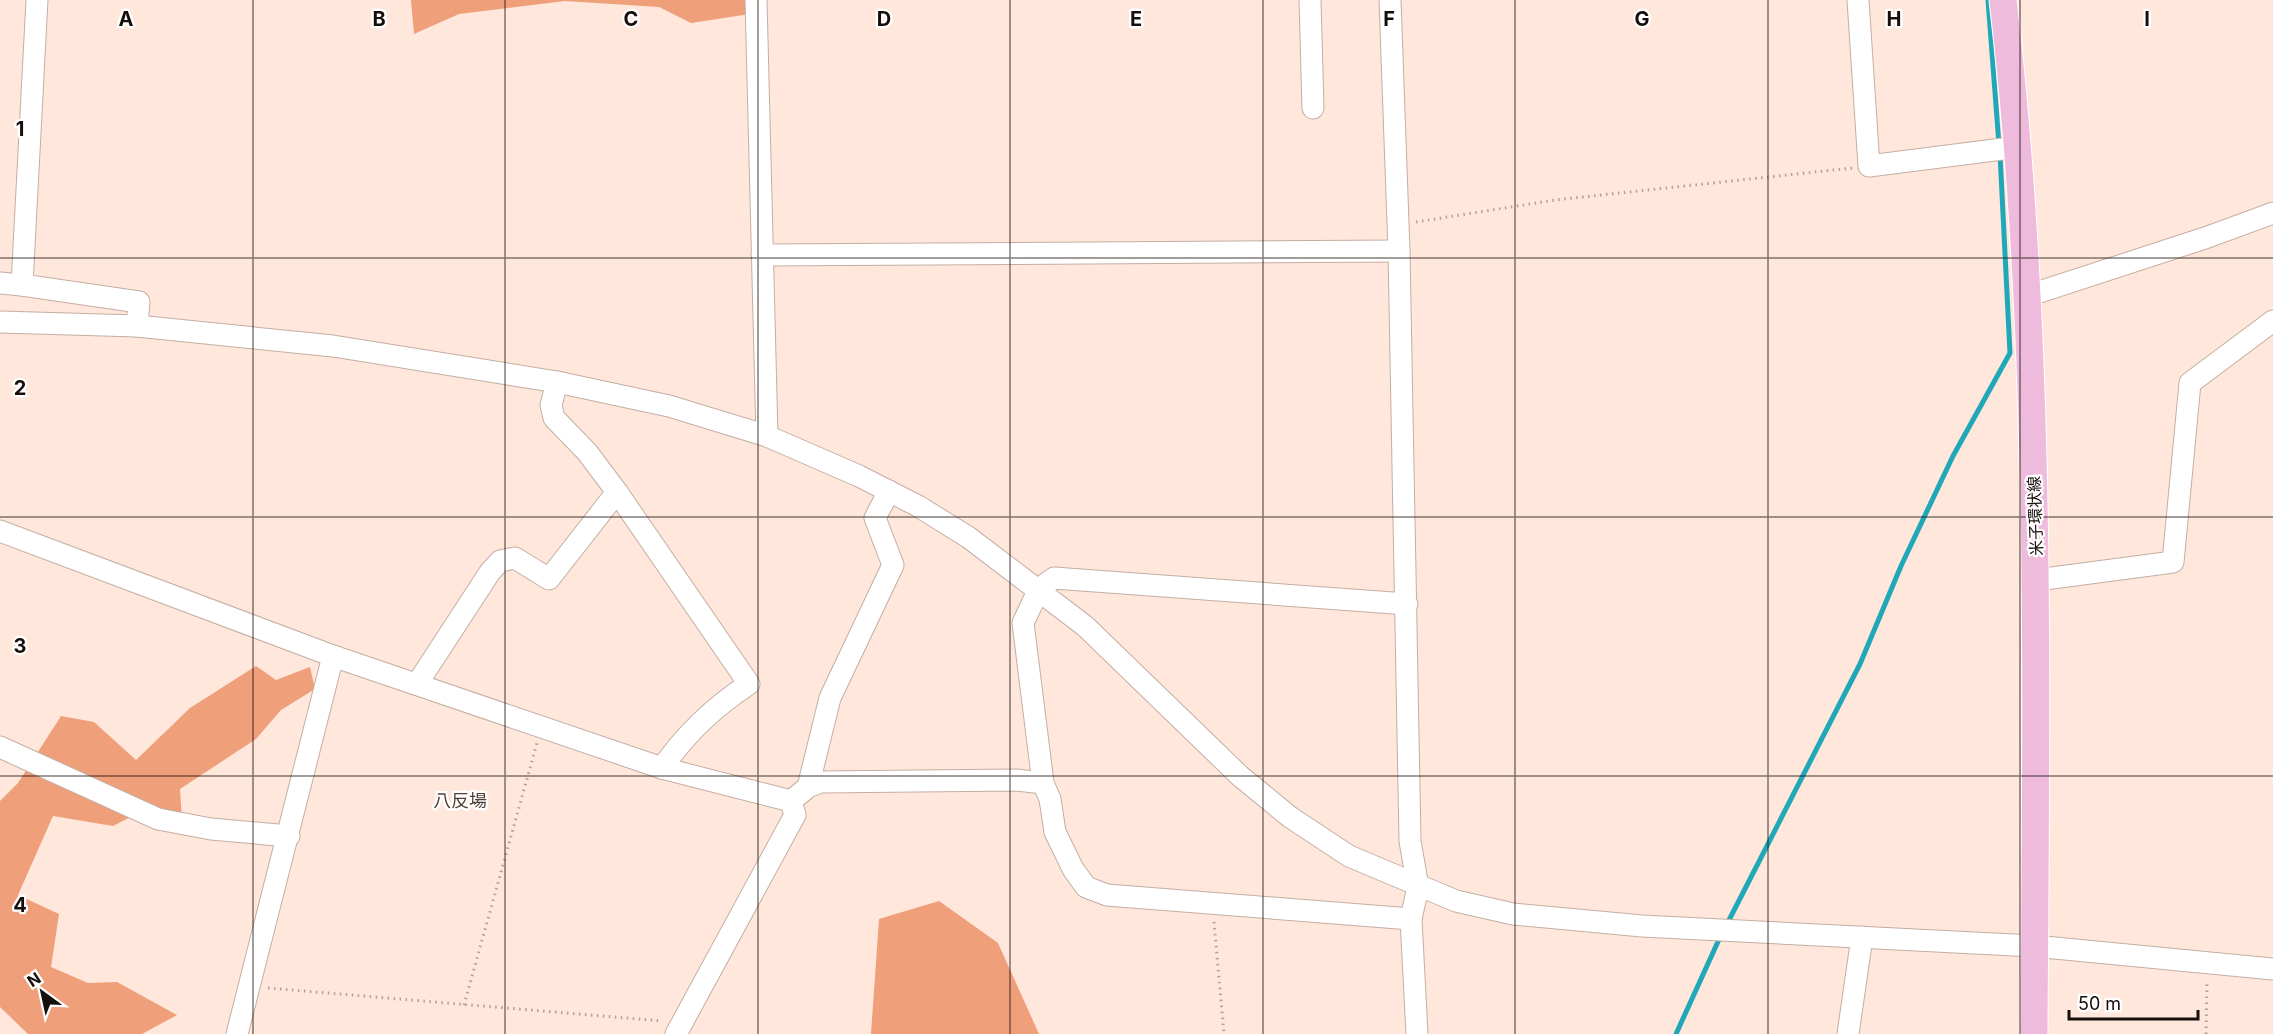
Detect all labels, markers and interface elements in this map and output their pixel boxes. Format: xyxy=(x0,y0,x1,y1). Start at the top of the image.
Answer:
text: A xyxy=(119,7,134,31)
text: B xyxy=(372,7,386,31)
text: C xyxy=(624,7,638,31)
text: D xyxy=(877,7,891,31)
text: E xyxy=(1130,7,1142,31)
text: F xyxy=(1383,7,1395,31)
text: G xyxy=(1634,7,1650,31)
text: H xyxy=(1887,7,1901,31)
text: I xyxy=(2144,7,2150,31)
text: 1 xyxy=(16,117,24,141)
text: 2 xyxy=(14,376,26,400)
street label: 米子環状線 xyxy=(2024,476,2046,556)
text: 3 xyxy=(14,634,26,658)
district label: 八反場 xyxy=(433,790,487,811)
text: 4 xyxy=(13,893,27,917)
north arrow xyxy=(12,962,72,1022)
text: N xyxy=(23,968,44,991)
scale bar xyxy=(2069,983,2198,1021)
text: 50 m xyxy=(2078,993,2121,1014)

